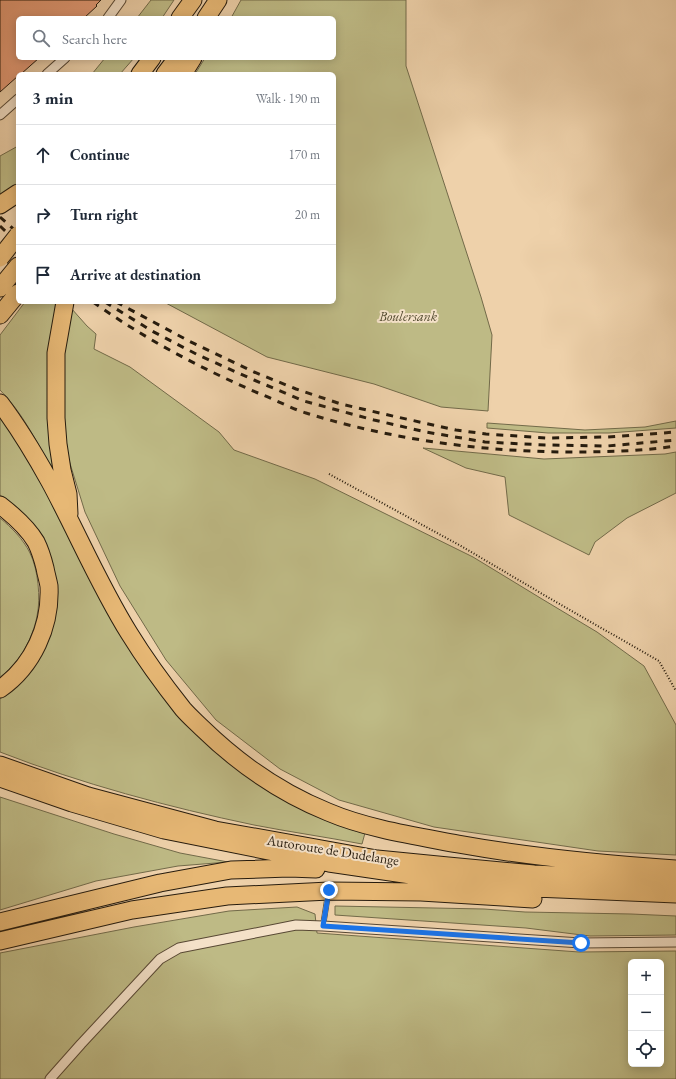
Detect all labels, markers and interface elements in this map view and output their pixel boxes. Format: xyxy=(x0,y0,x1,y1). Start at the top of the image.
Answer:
search box xyxy=(16,16,336,60)
icon: search xyxy=(30,27,52,49)
text: Search here xyxy=(62,29,127,48)
text: 3 min xyxy=(32,87,73,109)
text: Walk · 190 m xyxy=(256,90,320,107)
icon: ahead xyxy=(32,144,54,166)
text: Continue xyxy=(70,145,130,164)
text: 170 m xyxy=(289,146,320,163)
icon: right xyxy=(32,204,54,226)
text: Turn right xyxy=(70,205,138,224)
text: 20 m xyxy=(295,206,320,223)
icon: arrive xyxy=(32,264,54,286)
text: Arrive at destination xyxy=(70,265,201,284)
park label: Boulersank xyxy=(378,307,438,325)
street label: Autoroute de Dudelange xyxy=(265,830,401,869)
route end xyxy=(320,881,338,899)
route start xyxy=(572,934,590,952)
map controls xyxy=(628,959,664,1067)
button: + xyxy=(628,959,664,995)
button: − xyxy=(628,995,664,1031)
button: locate xyxy=(628,1031,664,1067)

